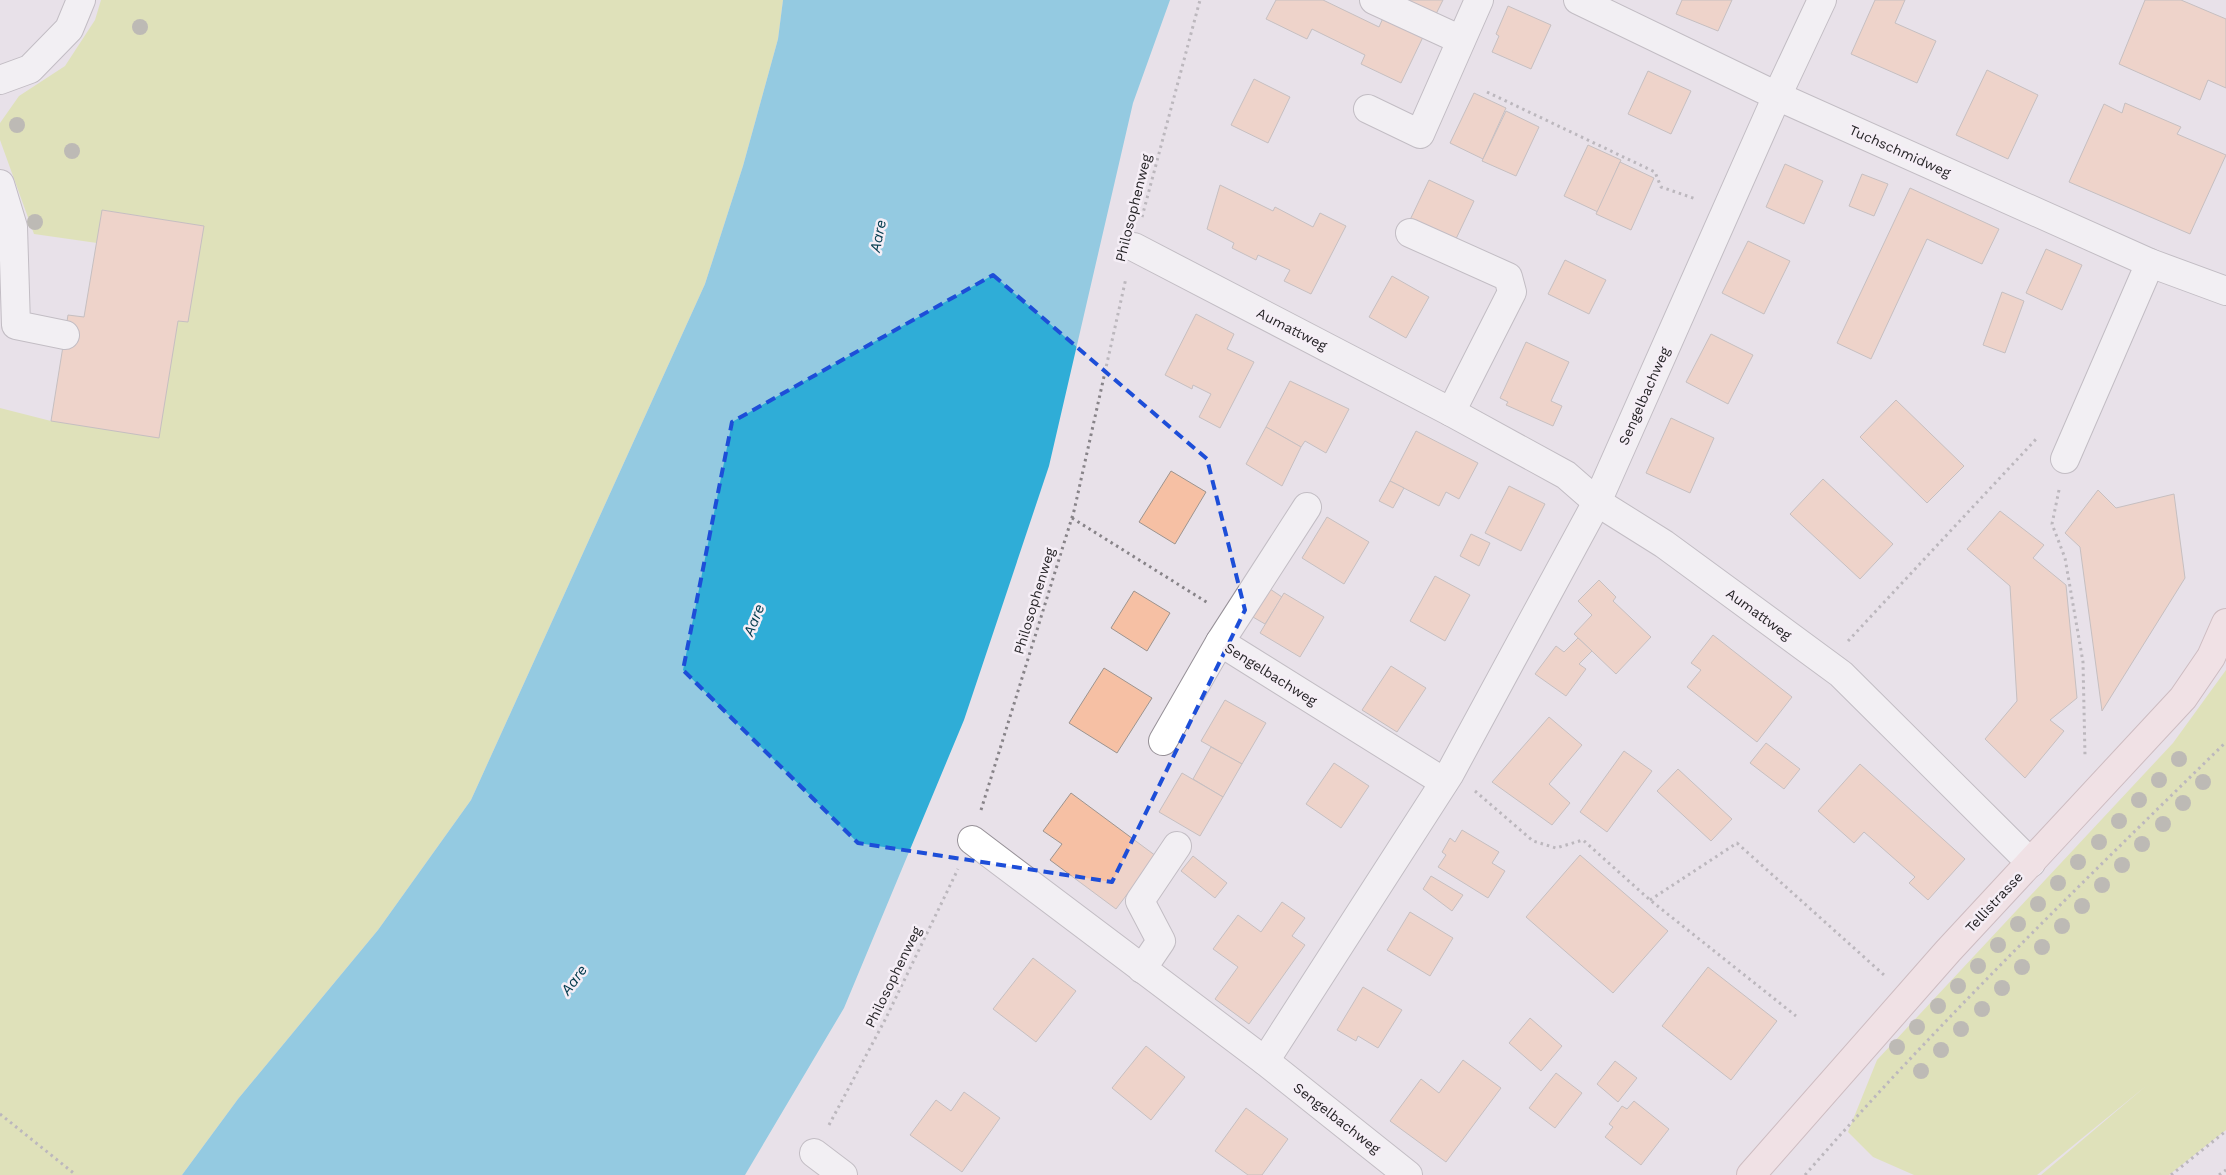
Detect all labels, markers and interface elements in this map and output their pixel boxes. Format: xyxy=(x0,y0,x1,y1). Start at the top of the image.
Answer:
street label: Tuchschmidweg xyxy=(1847,121,1954,181)
street label: Philosophenweg xyxy=(1112,152,1154,264)
water label: Aare xyxy=(866,218,890,255)
street label: Aumattweg xyxy=(1254,304,1330,354)
street label: Sengelbachweg xyxy=(1615,344,1673,448)
street label: Philosophenweg xyxy=(1010,545,1058,656)
street label: Aumattweg xyxy=(1723,585,1795,643)
water label: Aare xyxy=(739,601,769,640)
street label: Sengelbachweg xyxy=(1222,639,1320,709)
street label: Tellistrasse xyxy=(1962,868,2026,936)
street label: Philosophenweg xyxy=(862,923,925,1030)
water label: Aare xyxy=(556,961,591,999)
street label: Sengelbachweg xyxy=(1290,1079,1384,1157)

